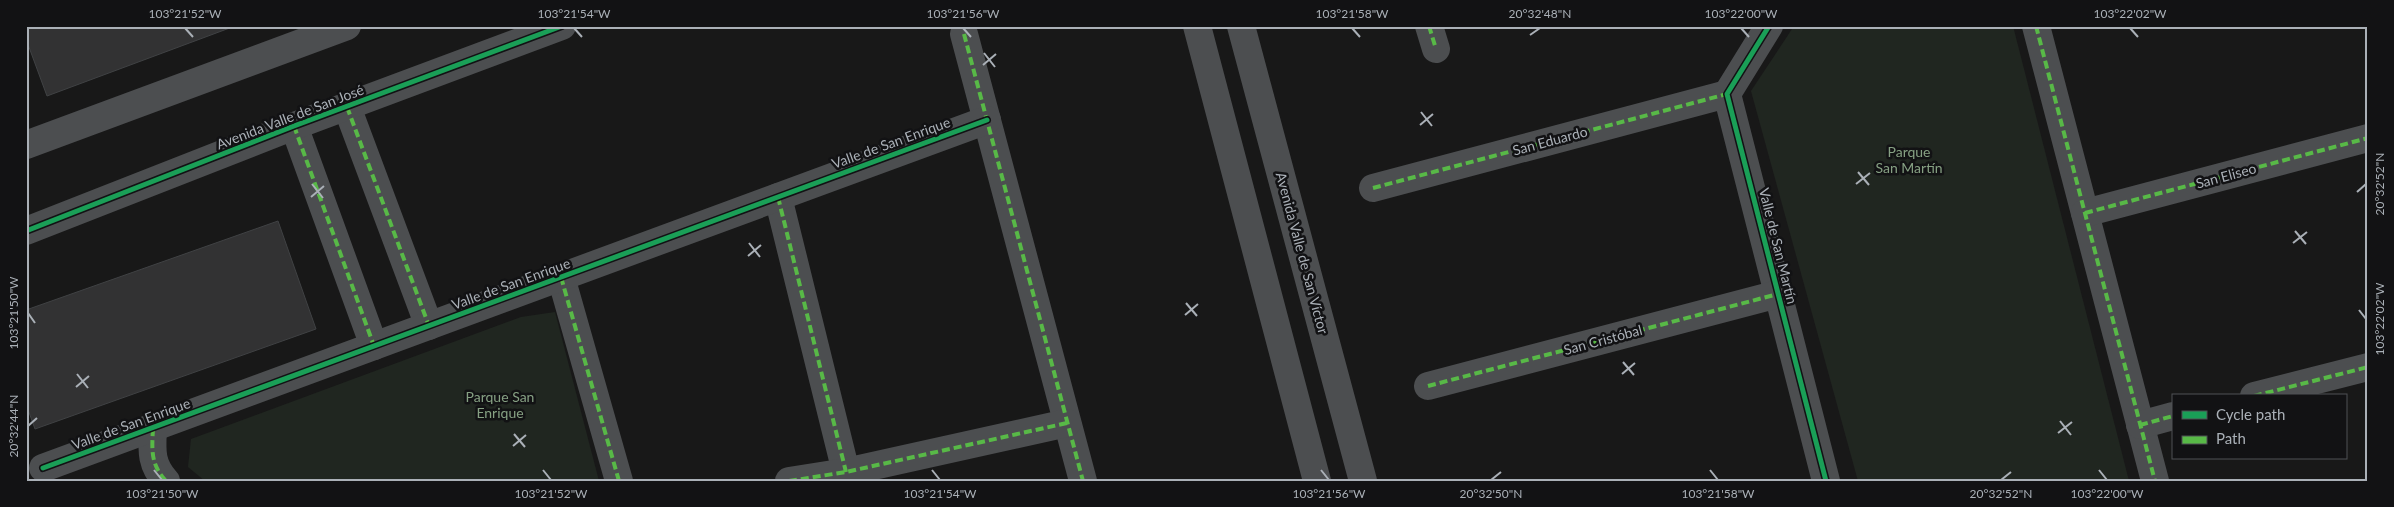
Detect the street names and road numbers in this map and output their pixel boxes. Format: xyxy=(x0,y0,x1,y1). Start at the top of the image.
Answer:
street label: Avenida Valle de San José xyxy=(214,81,366,153)
street label: Valle de San Enrique xyxy=(829,113,952,172)
street label: San Eduardo xyxy=(1511,122,1589,159)
street label: San Eliseo xyxy=(2194,159,2258,192)
street label: Avenida Valle de San Víctor xyxy=(1273,170,1332,336)
street label: Valle de San Martín xyxy=(1756,186,1801,306)
street label: Valle de San Enrique xyxy=(449,254,572,313)
street label: San Cristóbal xyxy=(1562,321,1644,358)
street label: Valle de San Enrique xyxy=(69,394,192,453)

